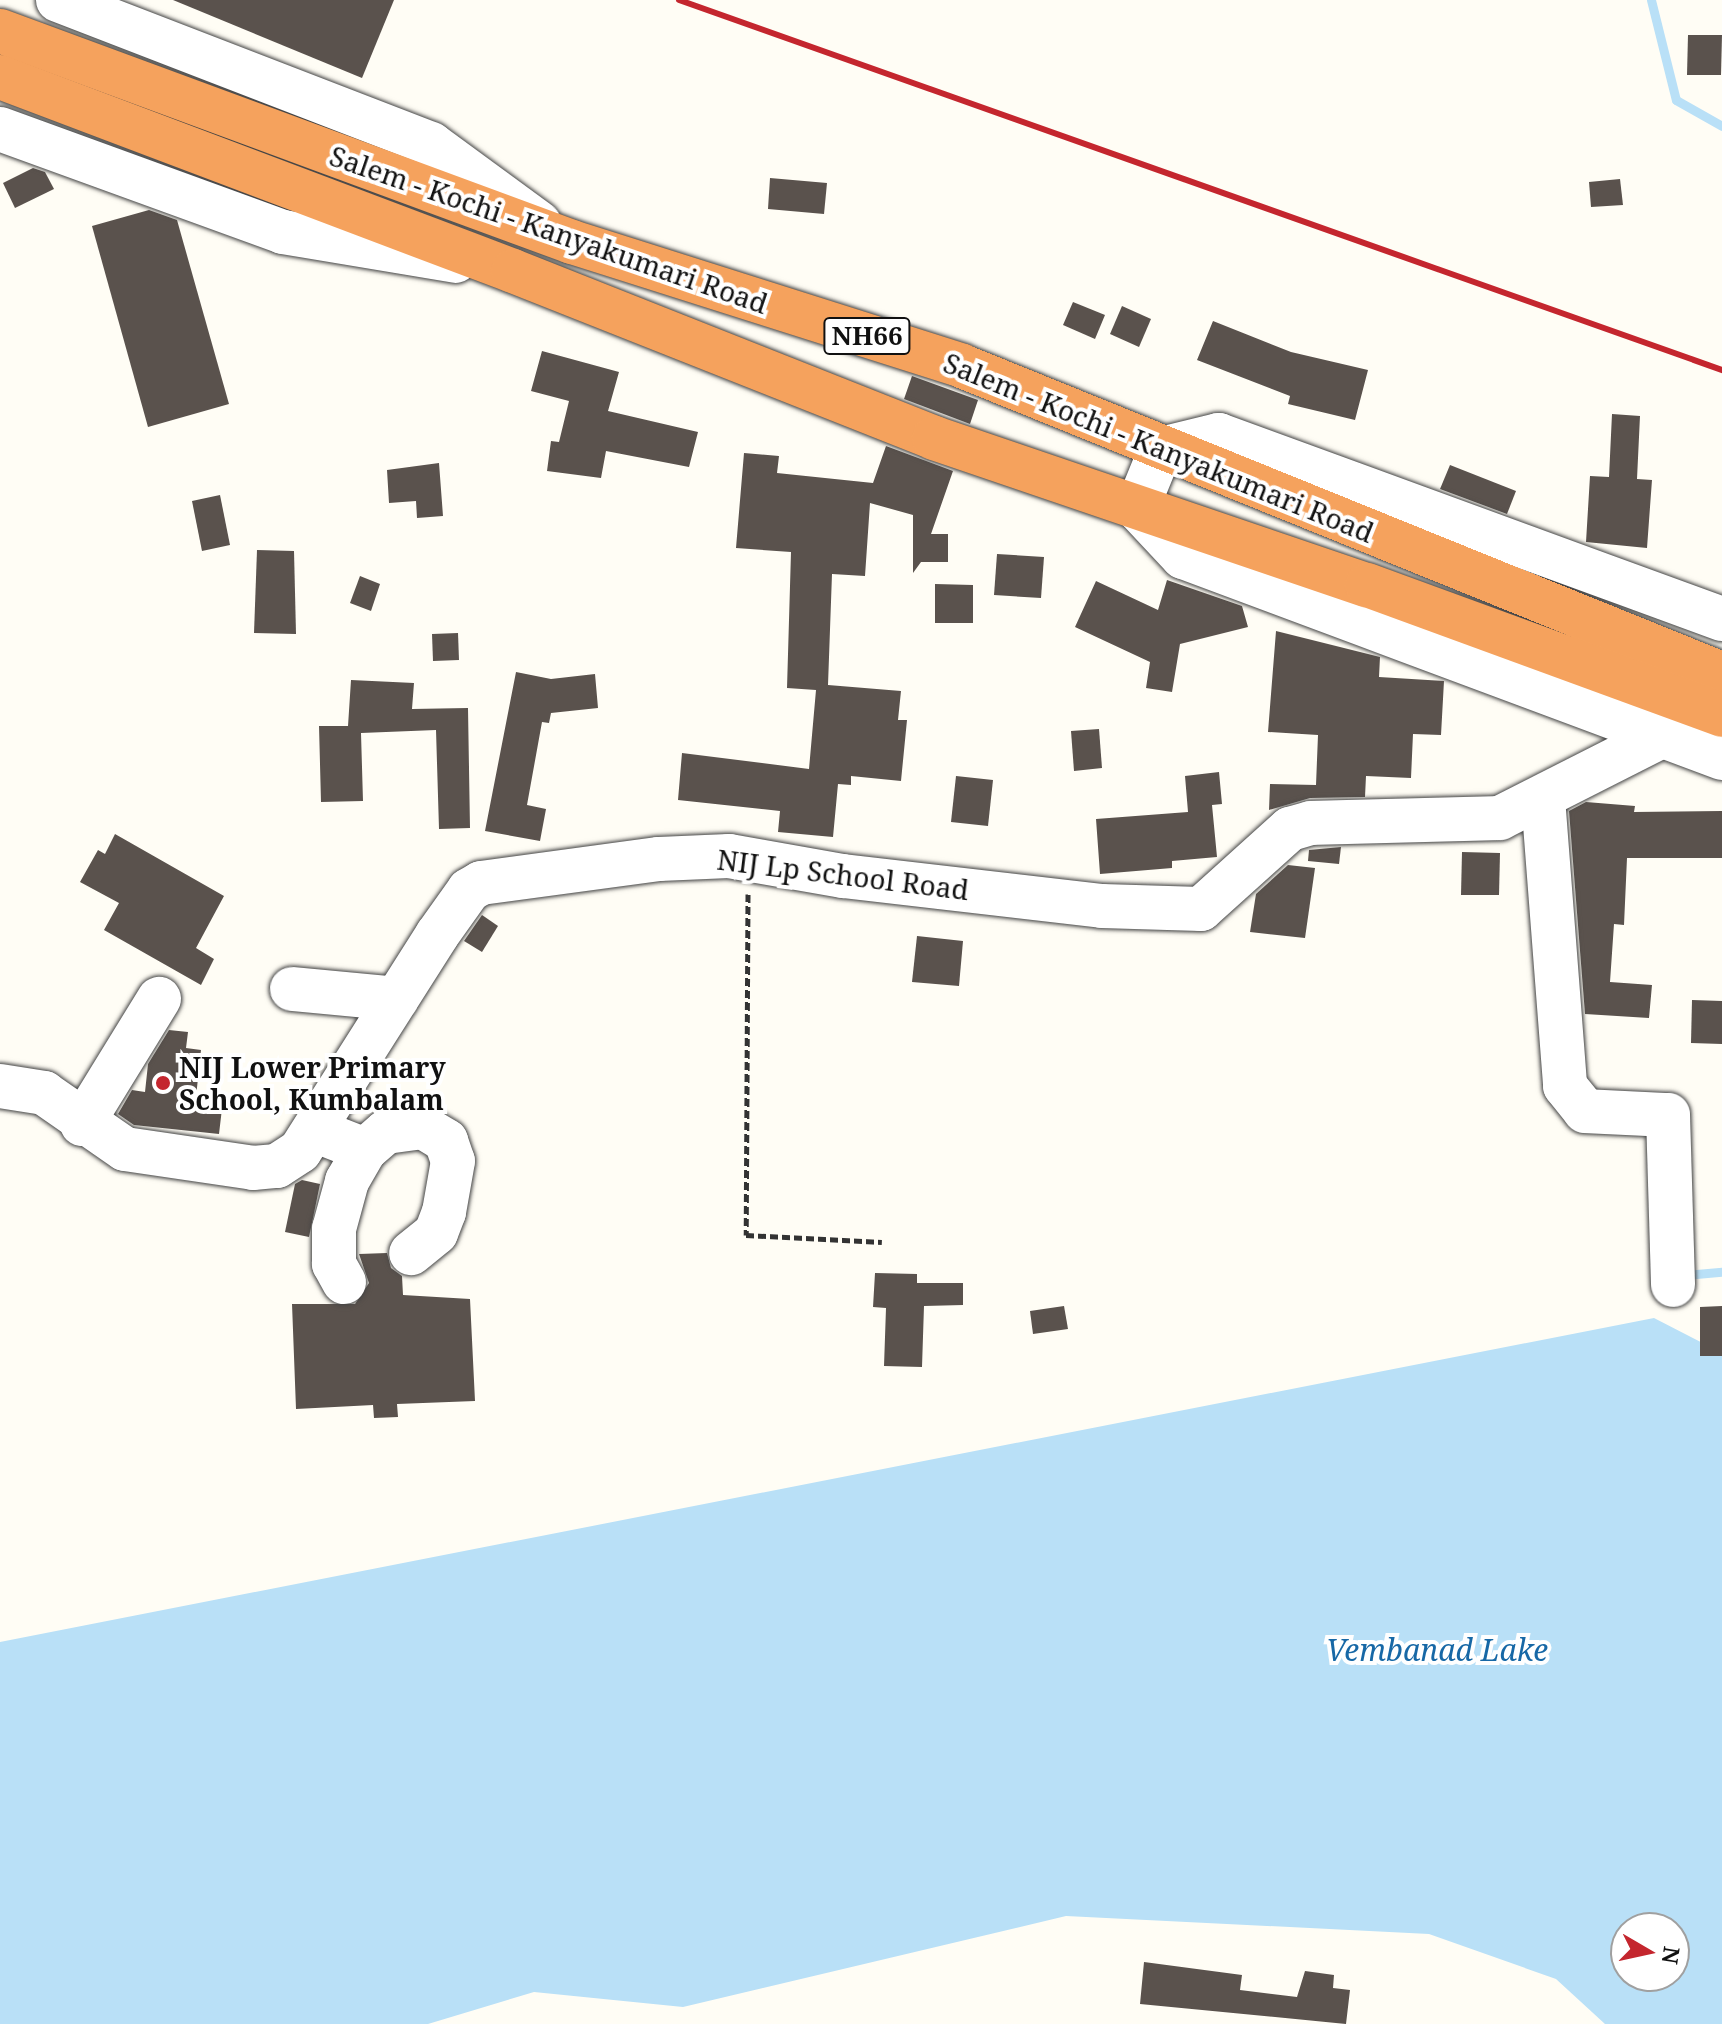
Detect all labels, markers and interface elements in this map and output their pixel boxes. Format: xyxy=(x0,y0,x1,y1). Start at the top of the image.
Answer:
street label: Salem - Kochi - Kanyakumari Road xyxy=(326,138,772,320)
road number: NH66 xyxy=(823,314,911,358)
street label: Salem - Kochi - Kanyakumari Road xyxy=(939,345,1379,549)
street label: NIJ Lp School Road xyxy=(715,842,971,906)
place label: NIJ Lower Primary School, Kumbalam xyxy=(179,1050,446,1116)
marker: NIJ Lower Primary School, Kumbalam xyxy=(154,1074,172,1092)
water label: Vembanad Lake xyxy=(1326,1632,1548,1668)
north arrow xyxy=(1610,1912,1690,1992)
text: N xyxy=(1656,1945,1688,1966)

